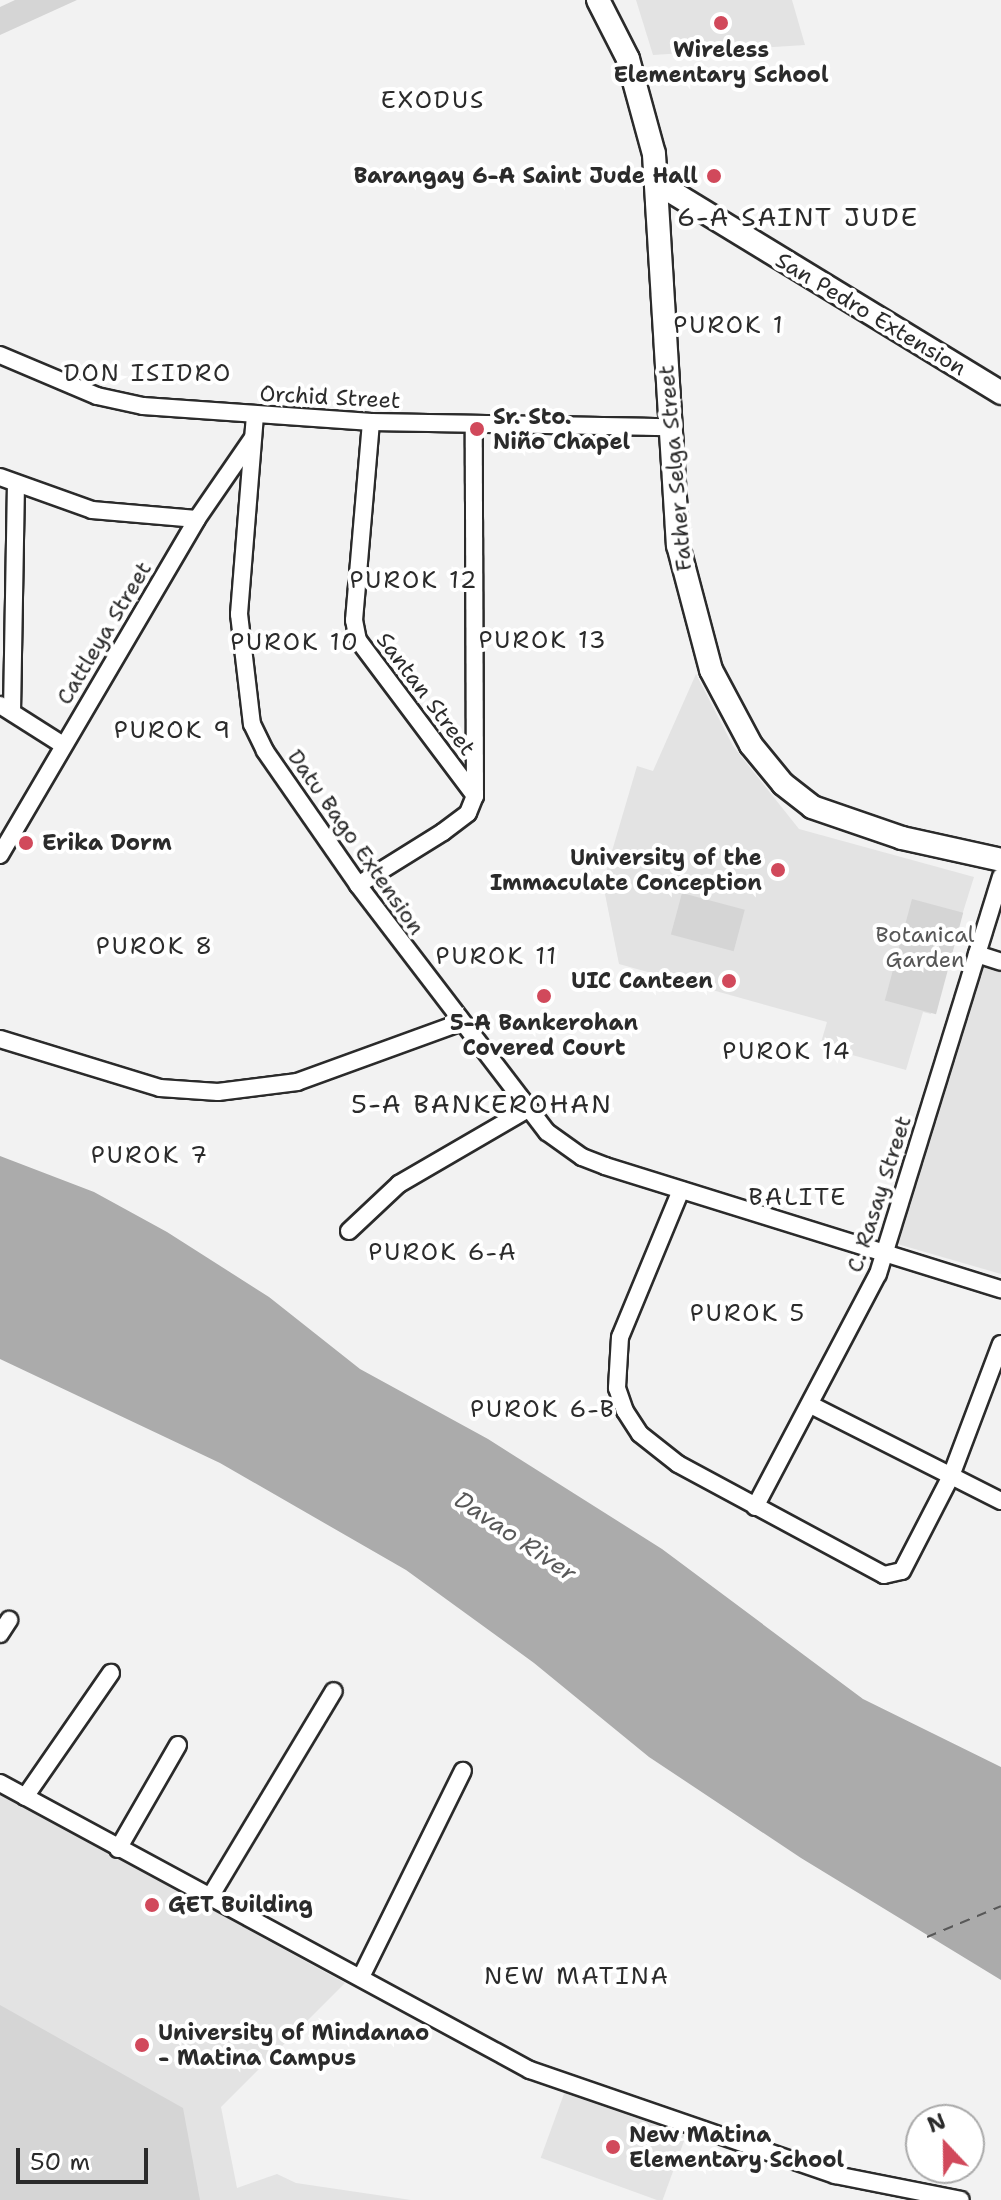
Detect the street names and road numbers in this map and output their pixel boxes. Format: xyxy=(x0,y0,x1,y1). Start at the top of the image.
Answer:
street label: San Pedro Extension xyxy=(771,247,971,381)
street label: Father Selga Street xyxy=(653,364,697,572)
street label: Orchid Street xyxy=(259,380,401,414)
street label: Cattleya Street xyxy=(51,557,157,709)
street label: Santan Street xyxy=(371,627,481,761)
street label: Datu Bago Extension xyxy=(282,744,430,940)
street label: C. Rasay Street xyxy=(841,1112,917,1276)

